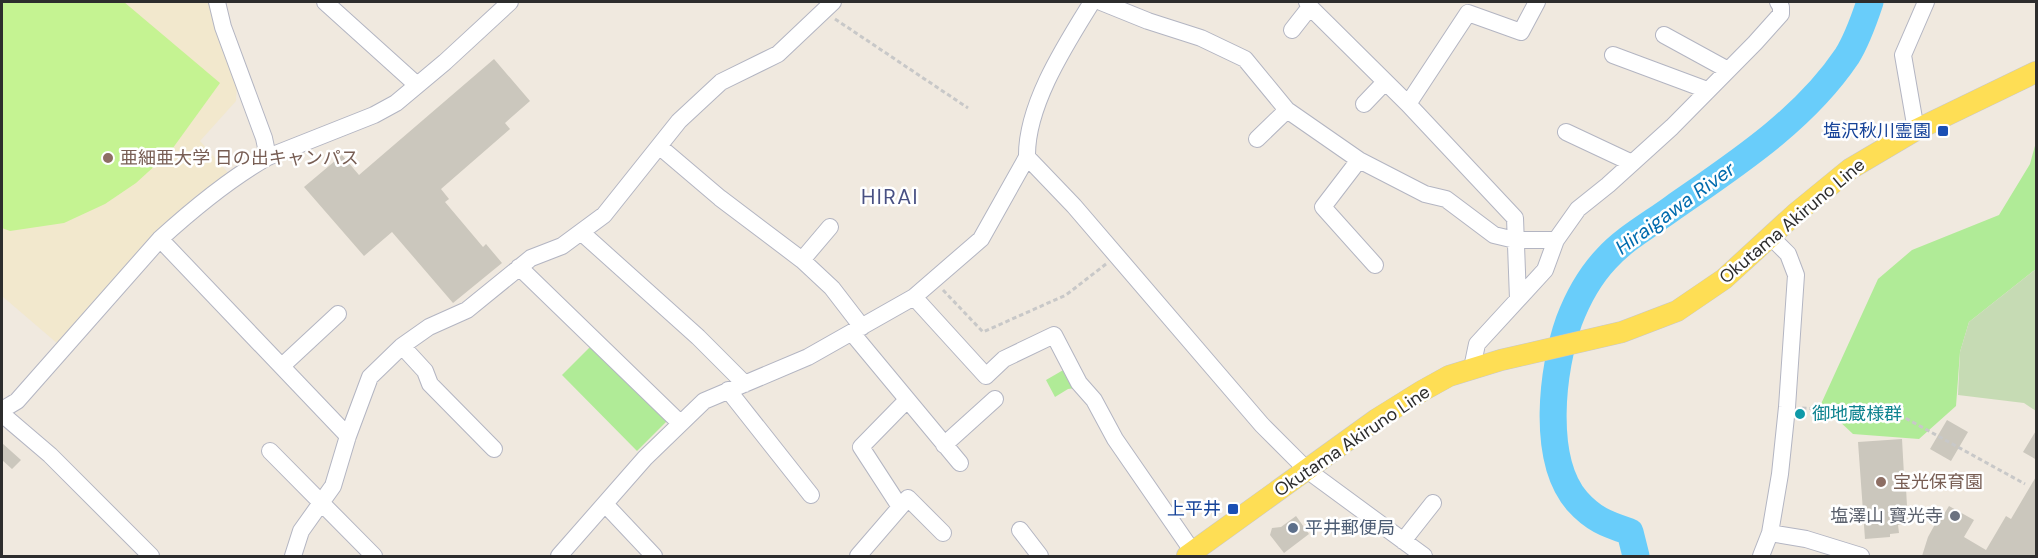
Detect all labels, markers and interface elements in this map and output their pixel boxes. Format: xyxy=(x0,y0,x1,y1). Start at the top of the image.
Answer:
place label: 塩沢秋川霊園 xyxy=(1823,119,1931,143)
marker: 塩沢秋川霊園 xyxy=(1936,124,1950,138)
place label: 亜細亜大学 日の出キャンパス xyxy=(120,146,359,170)
marker: 亜細亜大学 日の出キャンパス xyxy=(101,151,115,165)
street label: Okutama Akiruno Line xyxy=(1714,153,1870,289)
water label: Hiraigawa River xyxy=(1610,156,1740,260)
district label: HIRAI xyxy=(861,183,919,211)
street label: Okutama Akiruno Line xyxy=(1269,380,1435,502)
place label: 御地蔵様群 xyxy=(1812,402,1902,426)
marker: 御地蔵様群 xyxy=(1793,407,1807,421)
place label: 宝光保育園 xyxy=(1893,470,1983,494)
marker: 宝光保育園 xyxy=(1874,475,1888,489)
place label: 上平井 xyxy=(1167,497,1221,521)
marker: 上平井 xyxy=(1226,502,1240,516)
place label: 塩澤山 寶光寺 xyxy=(1830,504,1943,528)
marker: 塩澤山 寶光寺 xyxy=(1948,509,1962,523)
place label: 平井郵便局 xyxy=(1305,516,1395,540)
marker: 平井郵便局 xyxy=(1286,521,1300,535)

